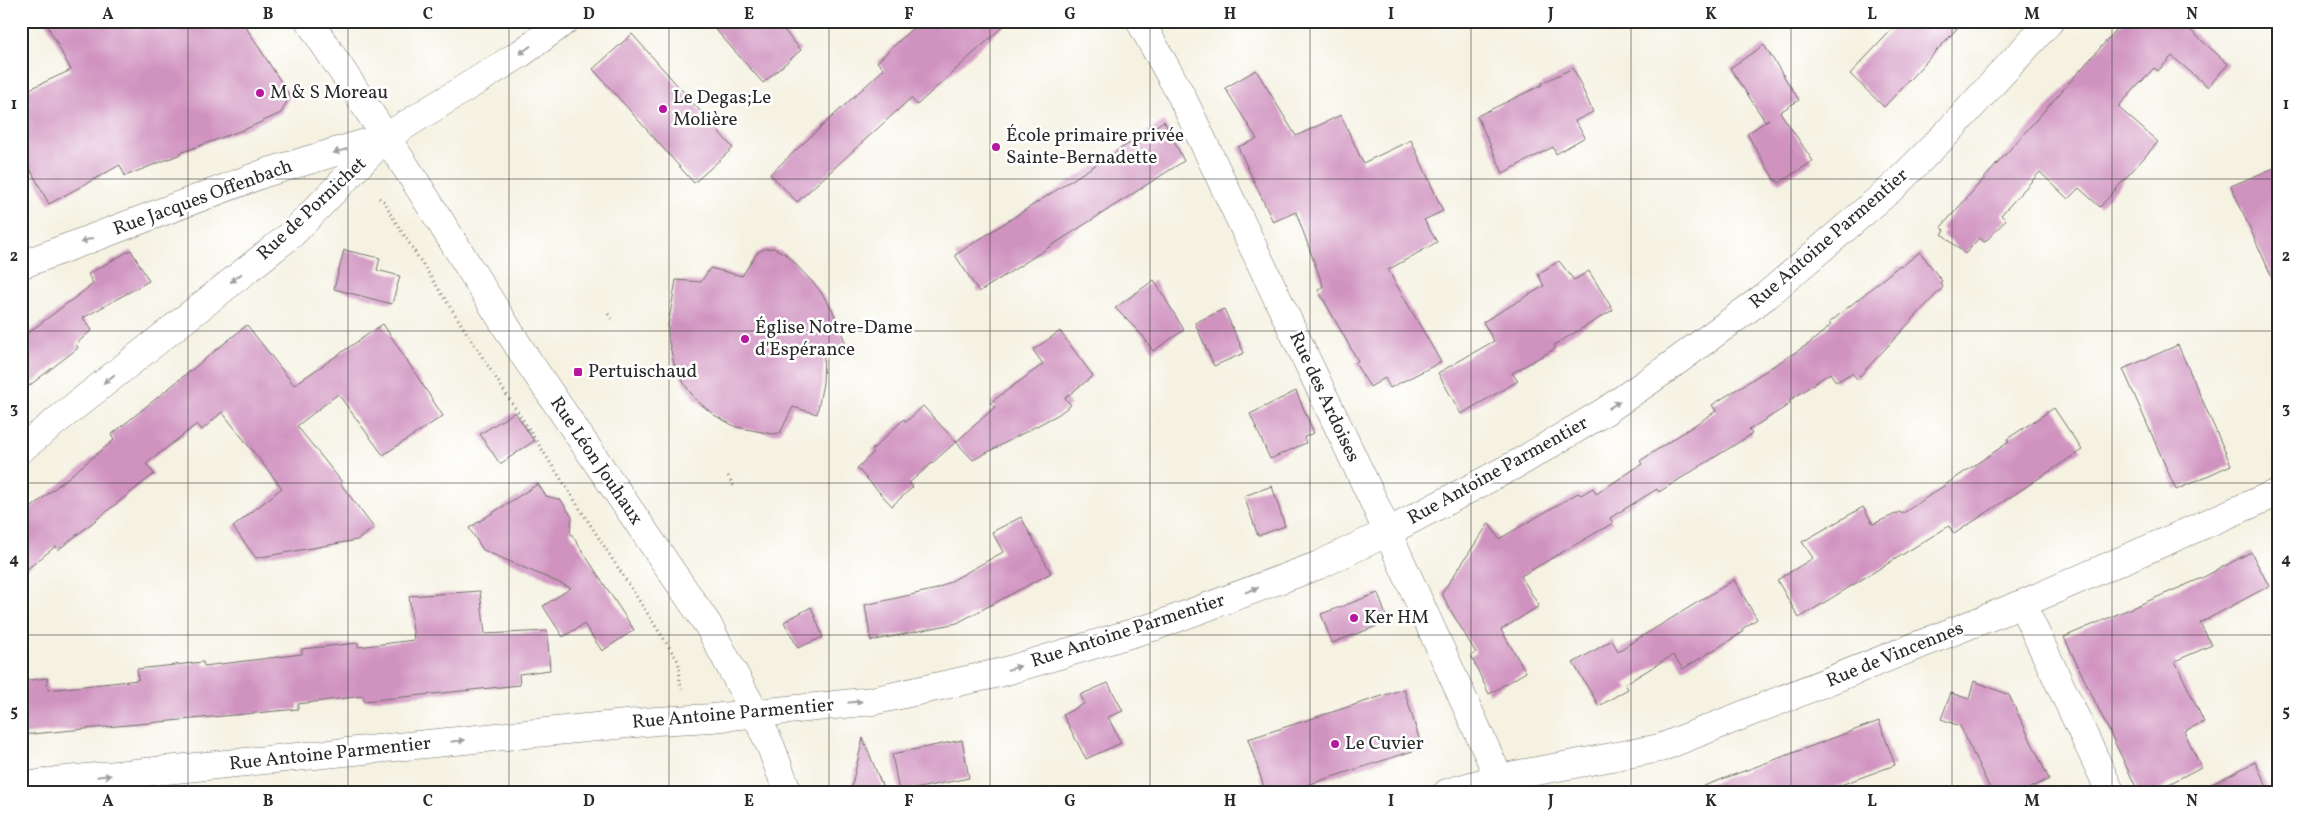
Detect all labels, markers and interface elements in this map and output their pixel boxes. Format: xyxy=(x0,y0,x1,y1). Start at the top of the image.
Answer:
text: A xyxy=(102,4,114,26)
text: B xyxy=(263,4,274,26)
text: C xyxy=(423,4,433,26)
text: D xyxy=(583,4,595,26)
text: E xyxy=(744,4,754,26)
text: F xyxy=(904,4,914,26)
text: G xyxy=(1064,4,1076,26)
text: H xyxy=(1224,4,1236,26)
text: I xyxy=(1388,4,1394,26)
text: J xyxy=(1547,4,1554,26)
text: K xyxy=(1705,4,1717,26)
text: L xyxy=(1867,4,1877,26)
text: M xyxy=(2024,4,2040,26)
text: N xyxy=(2186,4,2198,26)
one-way arrow xyxy=(518,45,532,55)
place label: M & S Moreau xyxy=(270,80,388,106)
place label: Le Degas;Le Molière xyxy=(673,85,771,133)
marker: M & S Moreau xyxy=(254,87,266,99)
text: 1 xyxy=(11,94,17,116)
text: 1 xyxy=(2283,94,2289,116)
marker: Le Degas;Le Molière xyxy=(657,103,669,115)
place label: École primaire privée Sainte-Bernadette xyxy=(1006,123,1184,171)
marker: École primaire privée Sainte-Bernadette xyxy=(990,141,1002,153)
one-way arrow xyxy=(332,148,347,156)
street label: Rue de Pornichet xyxy=(252,151,373,267)
street label: Rue Jacques Offenbach xyxy=(110,153,296,243)
street label: Rue Antoine Parmentier xyxy=(1744,163,1914,315)
one-way arrow xyxy=(80,237,95,244)
text: 2 xyxy=(10,246,18,268)
text: 2 xyxy=(2282,246,2290,268)
one-way arrow xyxy=(230,273,243,284)
place label: Église Notre-Dame d'Espérance xyxy=(755,315,913,363)
street label: Rue des Ardoises xyxy=(1282,327,1366,467)
marker: Église Notre-Dame d'Espérance xyxy=(739,333,751,345)
place label: Pertuischaud xyxy=(588,359,697,385)
marker: Pertuischaud xyxy=(572,366,584,378)
one-way arrow xyxy=(103,374,116,385)
street label: Rue Léon Jouhaux xyxy=(543,392,649,530)
text: 3 xyxy=(10,398,18,420)
text: 3 xyxy=(2282,398,2290,420)
one-way arrow xyxy=(1607,400,1620,410)
street label: Rue Antoine Parmentier xyxy=(1403,410,1593,532)
text: 4 xyxy=(9,549,19,571)
text: 4 xyxy=(2281,549,2291,571)
one-way arrow xyxy=(1244,586,1259,593)
street label: Rue Antoine Parmentier xyxy=(1028,587,1228,675)
place label: Ker HM xyxy=(1364,605,1429,631)
marker: Ker HM xyxy=(1348,612,1360,624)
street label: Rue de Vincennes xyxy=(1822,616,1968,694)
one-way arrow xyxy=(1007,664,1022,672)
street label: Rue Antoine Parmentier xyxy=(631,692,835,736)
one-way arrow xyxy=(848,698,864,706)
text: 5 xyxy=(10,701,18,723)
text: 5 xyxy=(2282,701,2290,723)
street label: Rue Antoine Parmentier xyxy=(228,730,432,778)
place label: Le Cuvier xyxy=(1345,731,1424,757)
one-way arrow xyxy=(450,737,466,745)
marker: Le Cuvier xyxy=(1329,738,1341,750)
one-way arrow xyxy=(97,772,113,780)
text: A xyxy=(102,791,114,813)
text: B xyxy=(263,791,274,813)
text: C xyxy=(423,791,433,813)
text: D xyxy=(583,791,595,813)
text: E xyxy=(744,791,754,813)
text: F xyxy=(904,791,914,813)
text: G xyxy=(1064,791,1076,813)
text: H xyxy=(1224,791,1236,813)
text: I xyxy=(1388,791,1394,813)
text: J xyxy=(1547,791,1554,813)
text: K xyxy=(1705,791,1717,813)
text: L xyxy=(1867,791,1877,813)
text: M xyxy=(2024,791,2040,813)
text: N xyxy=(2186,791,2198,813)

